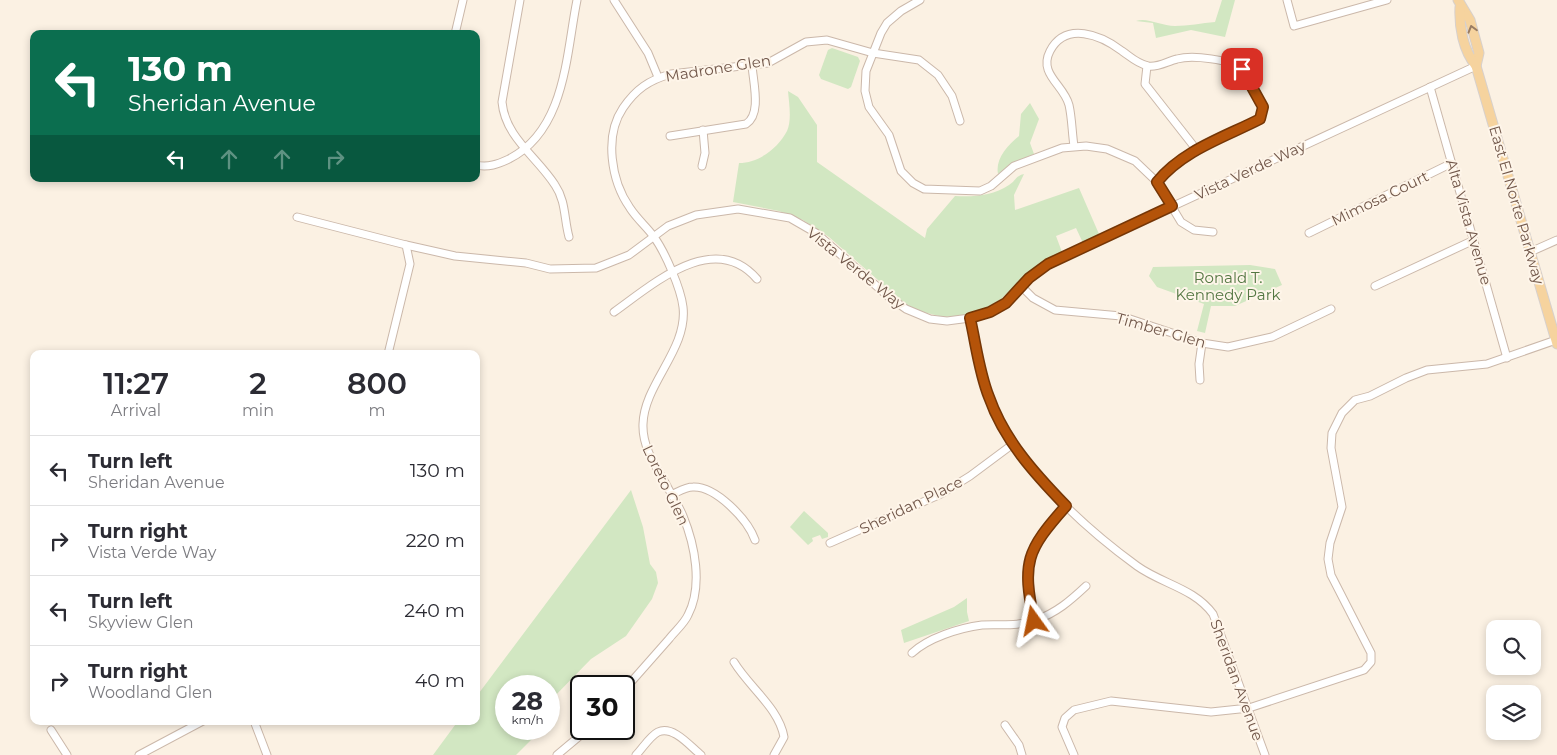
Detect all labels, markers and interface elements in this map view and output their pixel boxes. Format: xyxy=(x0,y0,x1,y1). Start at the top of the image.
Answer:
one-way arrow xyxy=(1468,25,1478,34)
text: 130 m xyxy=(128,47,233,90)
pin xyxy=(1221,48,1263,90)
icon: left xyxy=(45,50,110,115)
street label: Madrone Glen xyxy=(664,50,772,86)
icon: arrive xyxy=(1228,55,1256,83)
text: Sheridan Avenue xyxy=(128,90,316,117)
street label: East El Norte Parkway xyxy=(1485,123,1549,287)
street label: Vista Verde Way xyxy=(1191,136,1309,204)
icon: left xyxy=(162,145,190,173)
icon: ahead xyxy=(215,145,243,173)
icon: ahead xyxy=(268,145,296,173)
icon: right xyxy=(321,145,349,173)
street label: Alta Vista Avenue xyxy=(1442,157,1496,287)
street label: Mimosa Court xyxy=(1328,166,1432,230)
street label: Vista Verde Way xyxy=(803,223,909,314)
park label: Ronald T. Kennedy Park xyxy=(1175,268,1281,304)
street label: Timber Glen xyxy=(1114,308,1208,352)
text: 11:27 xyxy=(103,365,169,402)
text: 2 xyxy=(249,365,267,402)
text: 800 xyxy=(347,365,407,402)
text: Arrival xyxy=(111,401,161,420)
text: min xyxy=(242,401,274,420)
text: m xyxy=(368,401,385,420)
street label: Loreto Glen xyxy=(638,442,694,528)
text: Turn left xyxy=(88,450,173,473)
icon: left xyxy=(45,457,73,485)
text: 130 m xyxy=(410,459,465,482)
street label: Sheridan Place xyxy=(856,472,966,538)
text: Sheridan Avenue xyxy=(88,473,225,492)
text: Turn right xyxy=(88,520,188,543)
icon: right xyxy=(45,527,73,555)
text: 220 m xyxy=(406,529,465,552)
text: Vista Verde Way xyxy=(88,543,216,562)
text: Turn left xyxy=(88,590,173,613)
position arrow xyxy=(1007,594,1059,646)
icon: left xyxy=(45,597,73,625)
text: 240 m xyxy=(404,599,465,622)
text: Skyview Glen xyxy=(88,613,194,632)
street label: Sheridan Avenue xyxy=(1206,617,1268,743)
map controls xyxy=(1486,620,1541,740)
button: search xyxy=(1486,620,1541,675)
text: Turn right xyxy=(88,660,188,683)
icon: right xyxy=(45,667,73,695)
text: 40 m xyxy=(415,669,465,692)
speed limit sign: 30 xyxy=(570,675,635,740)
text: Woodland Glen xyxy=(88,683,213,702)
button: layers xyxy=(1486,685,1541,740)
text: 28 xyxy=(512,686,543,716)
text: km/h xyxy=(511,712,544,727)

